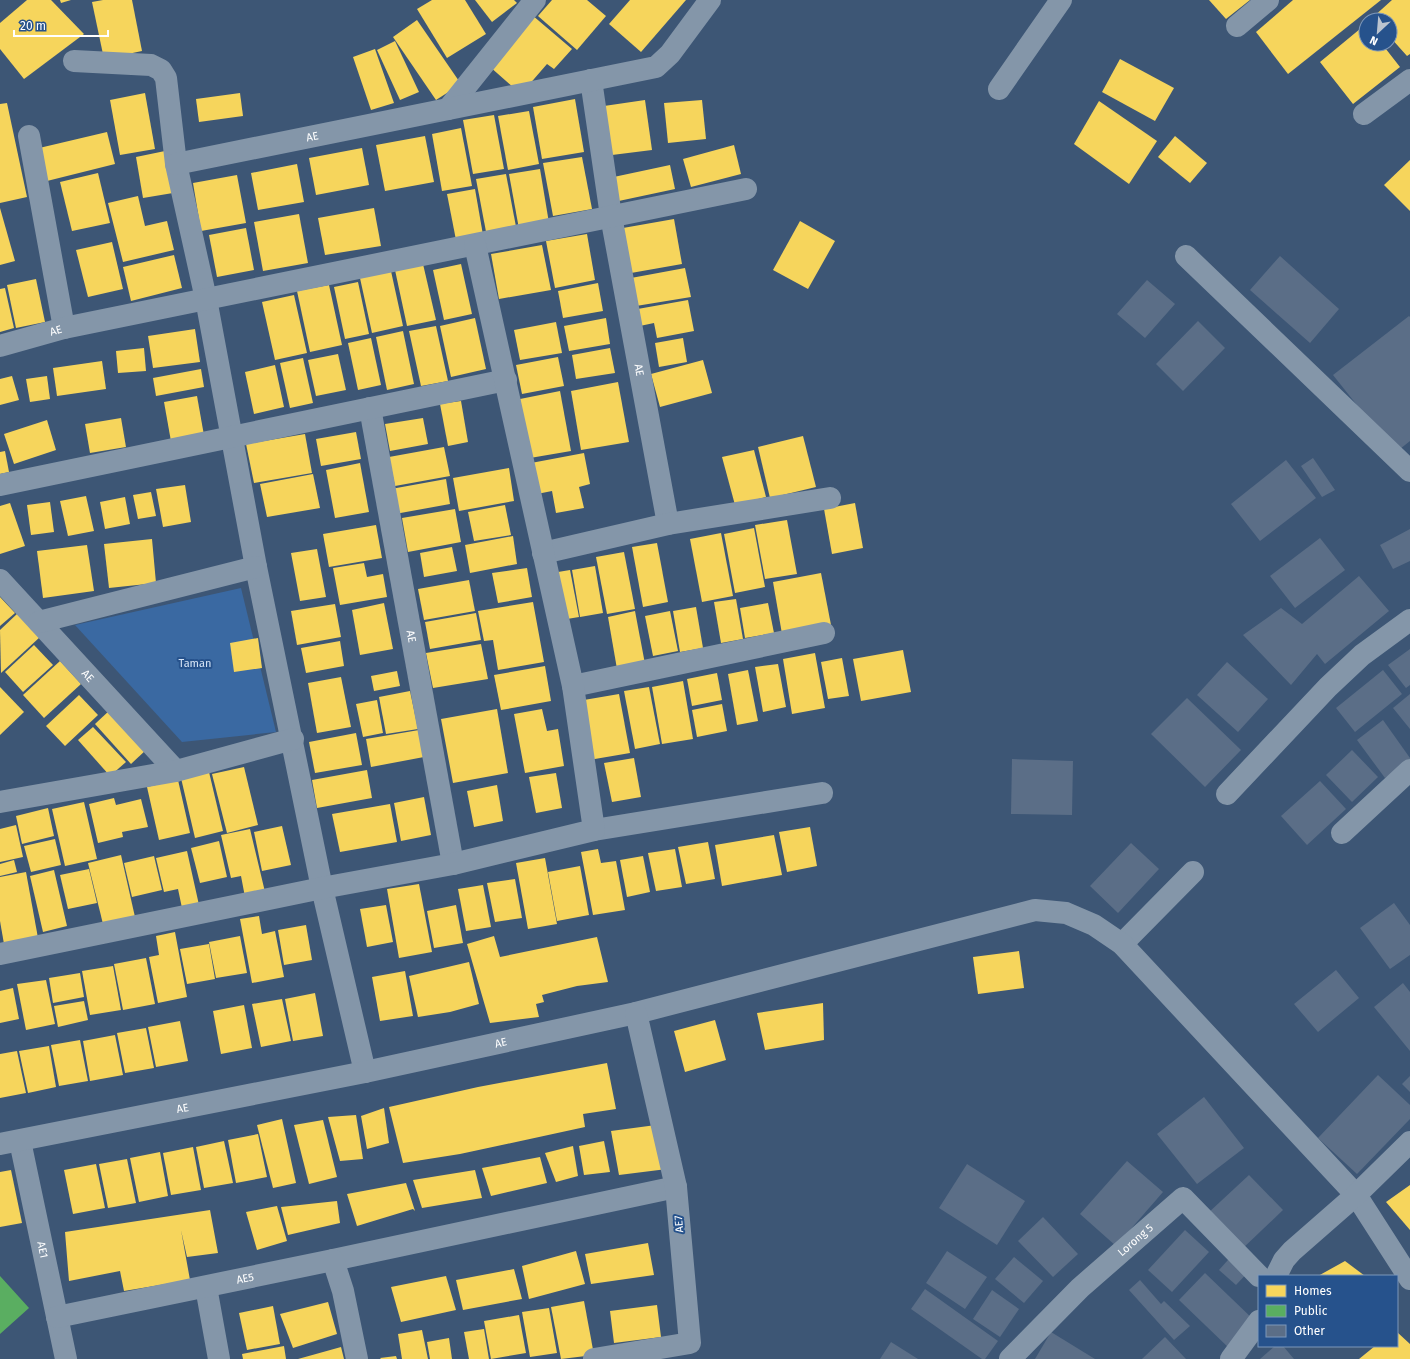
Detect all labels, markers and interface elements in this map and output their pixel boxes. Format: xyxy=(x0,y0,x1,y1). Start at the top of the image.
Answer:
scale bar xyxy=(14,12,108,38)
north arrow xyxy=(1358,12,1398,52)
text: 20 m xyxy=(20,19,46,33)
text: N xyxy=(1368,33,1380,48)
street label: AE xyxy=(305,129,320,144)
street label: AE xyxy=(48,322,64,338)
street label: AE xyxy=(632,363,647,377)
street label: AE xyxy=(404,629,419,644)
park label: Taman xyxy=(179,657,211,670)
street label: AE xyxy=(79,667,97,685)
street label: AE xyxy=(493,1035,508,1050)
street label: AE xyxy=(175,1100,190,1116)
street label: AE7 xyxy=(672,1215,686,1233)
street label: Lorong 5 xyxy=(1115,1221,1156,1259)
street label: AE1 xyxy=(35,1240,51,1259)
street label: AE5 xyxy=(235,1270,255,1286)
legend xyxy=(1258,1275,1398,1347)
text: Homes xyxy=(1294,1284,1332,1298)
text: Public xyxy=(1294,1304,1328,1318)
text: Other xyxy=(1294,1324,1325,1338)

